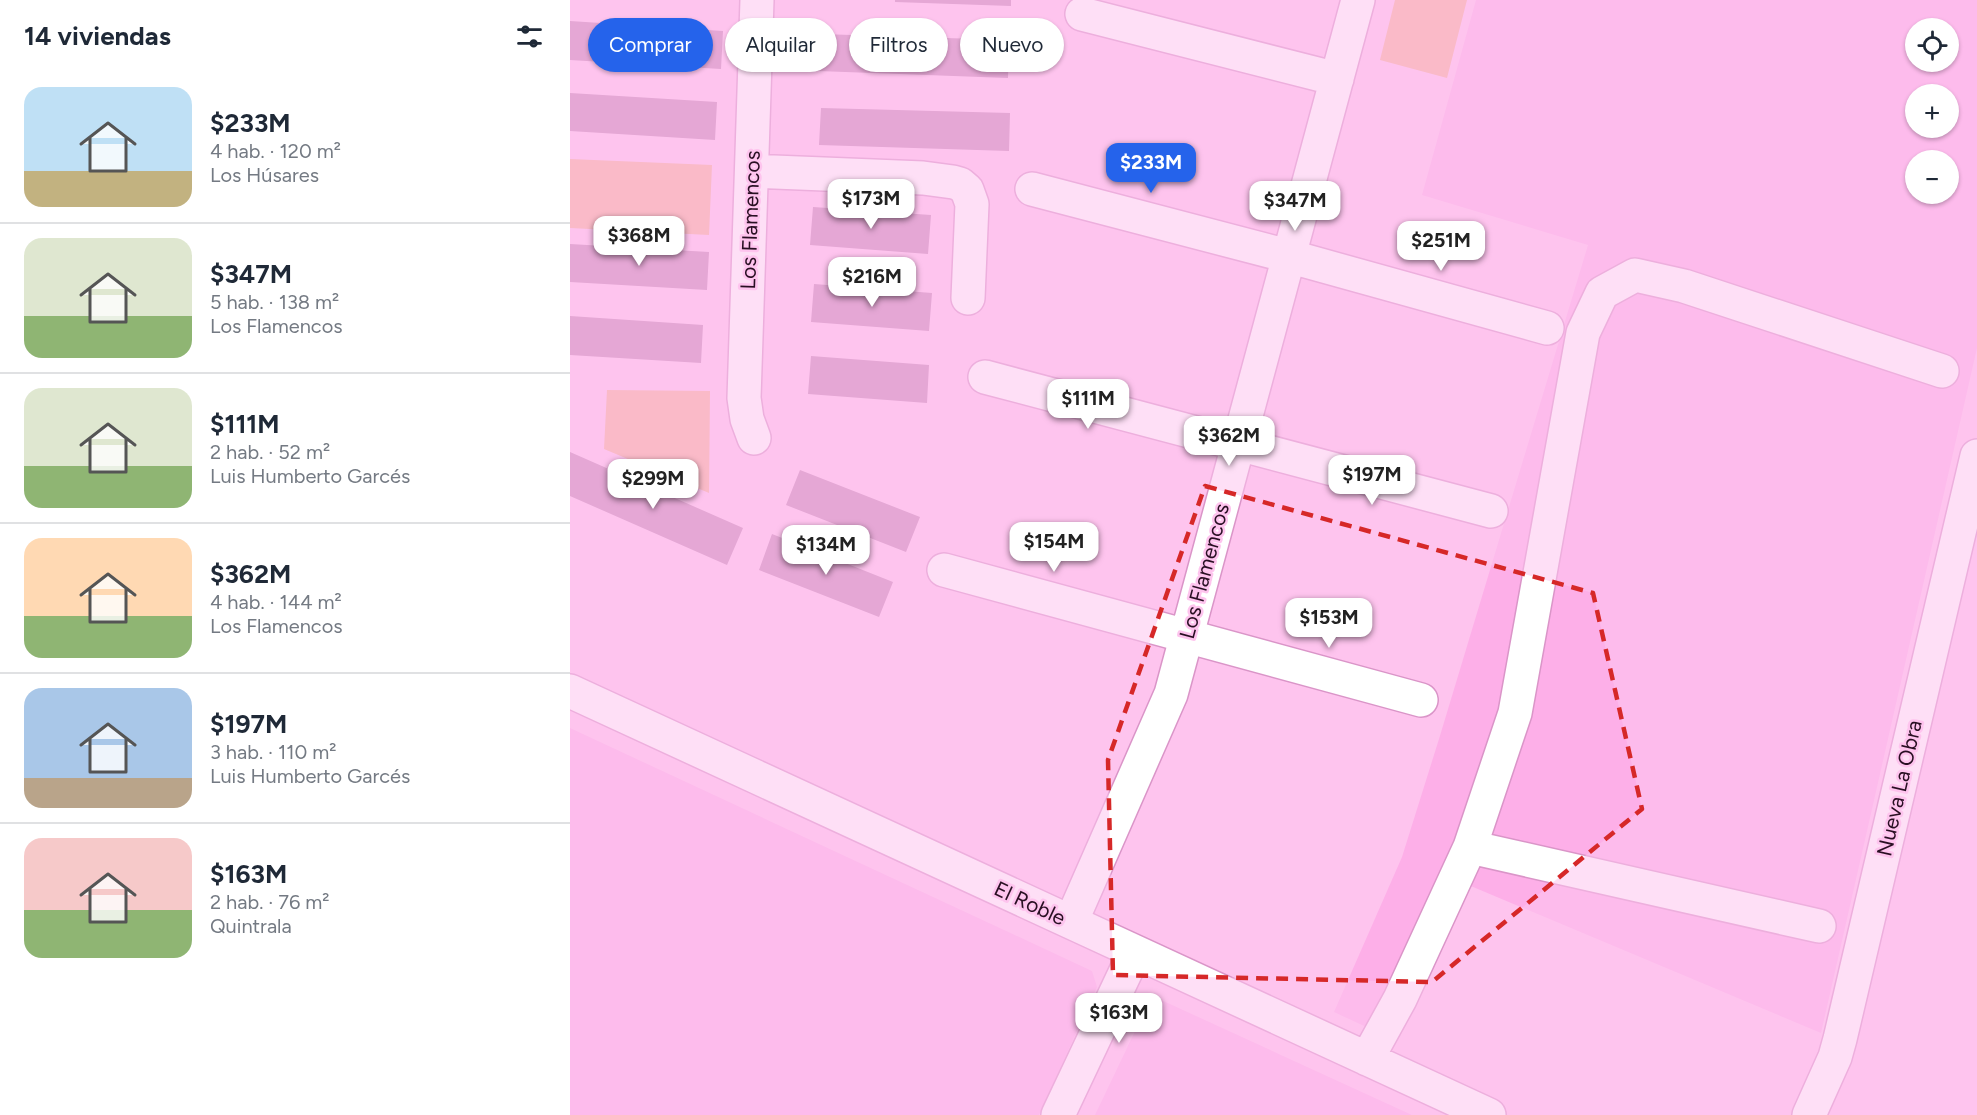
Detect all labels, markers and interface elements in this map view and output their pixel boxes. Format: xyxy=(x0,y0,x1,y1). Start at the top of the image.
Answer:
chip: Comprar xyxy=(588,18,713,72)
chip: Alquilar xyxy=(725,18,837,72)
chip: Filtros xyxy=(849,18,948,72)
chip: Nuevo xyxy=(960,18,1064,72)
map controls xyxy=(1905,18,1959,204)
button: locate xyxy=(1905,18,1959,72)
text: 14 viviendas xyxy=(24,20,171,52)
icon: filters xyxy=(513,20,546,53)
button: + xyxy=(1905,84,1959,138)
text: $233M xyxy=(210,107,291,139)
icon: home xyxy=(72,111,144,183)
text: 4 hab. · 120 m² xyxy=(210,139,341,163)
pin: $233M xyxy=(1109,143,1193,194)
street label: Los Flamencos xyxy=(735,150,765,290)
text: $233M xyxy=(1120,150,1182,174)
button: − xyxy=(1905,150,1959,204)
text: Los Húsares xyxy=(210,163,319,187)
pin: $173M xyxy=(829,179,913,230)
pin: $347M xyxy=(1253,181,1337,232)
text: $173M xyxy=(842,186,900,210)
text: $347M xyxy=(1263,188,1327,212)
pin: $368M xyxy=(597,216,681,267)
pin: $251M xyxy=(1399,221,1483,272)
text: $368M xyxy=(607,223,671,247)
text: $251M xyxy=(1411,228,1471,252)
pin: $216M xyxy=(830,257,914,308)
text: $347M xyxy=(210,258,292,290)
icon: home xyxy=(72,262,144,334)
text: $216M xyxy=(842,264,902,288)
text: 5 hab. · 138 m² xyxy=(210,290,339,314)
text: Los Flamencos xyxy=(210,314,343,338)
pin: $111M xyxy=(1046,379,1130,430)
text: $111M xyxy=(1061,386,1115,410)
text: $111M xyxy=(210,408,280,440)
icon: home xyxy=(72,412,144,484)
pin: $362M xyxy=(1187,416,1271,467)
text: $362M xyxy=(1198,423,1260,447)
text: 2 hab. · 52 m² xyxy=(210,440,330,464)
pin: $197M xyxy=(1330,455,1414,506)
pin: $299M xyxy=(611,459,695,510)
text: $197M xyxy=(1342,462,1402,486)
text: Luis Humberto Garcés xyxy=(210,464,410,488)
text: $299M xyxy=(622,466,685,490)
street label: Los Flamencos xyxy=(1174,501,1234,641)
pin: $154M xyxy=(1012,522,1096,573)
pin: $134M xyxy=(784,525,868,576)
text: $154M xyxy=(1024,529,1084,553)
text: $134M xyxy=(796,532,856,556)
text: $362M xyxy=(210,558,291,590)
icon: home xyxy=(72,562,144,634)
text: 4 hab. · 144 m² xyxy=(210,590,342,614)
pin: $153M xyxy=(1287,598,1371,649)
text: $153M xyxy=(1299,605,1359,629)
text: Los Flamencos xyxy=(210,614,343,638)
text: $197M xyxy=(210,708,287,740)
icon: home xyxy=(72,712,144,784)
street label: Nueva La Obra xyxy=(1871,717,1927,859)
text: 3 hab. · 110 m² xyxy=(210,740,337,764)
text: Luis Humberto Garcés xyxy=(210,764,410,788)
text: $163M xyxy=(210,858,287,890)
icon: home xyxy=(72,862,144,934)
street label: El Roble xyxy=(990,876,1070,930)
text: 2 hab. · 76 m² xyxy=(210,890,330,914)
text: Quintrala xyxy=(210,914,292,938)
pin: $163M xyxy=(1077,993,1161,1044)
text: $163M xyxy=(1089,1000,1149,1024)

